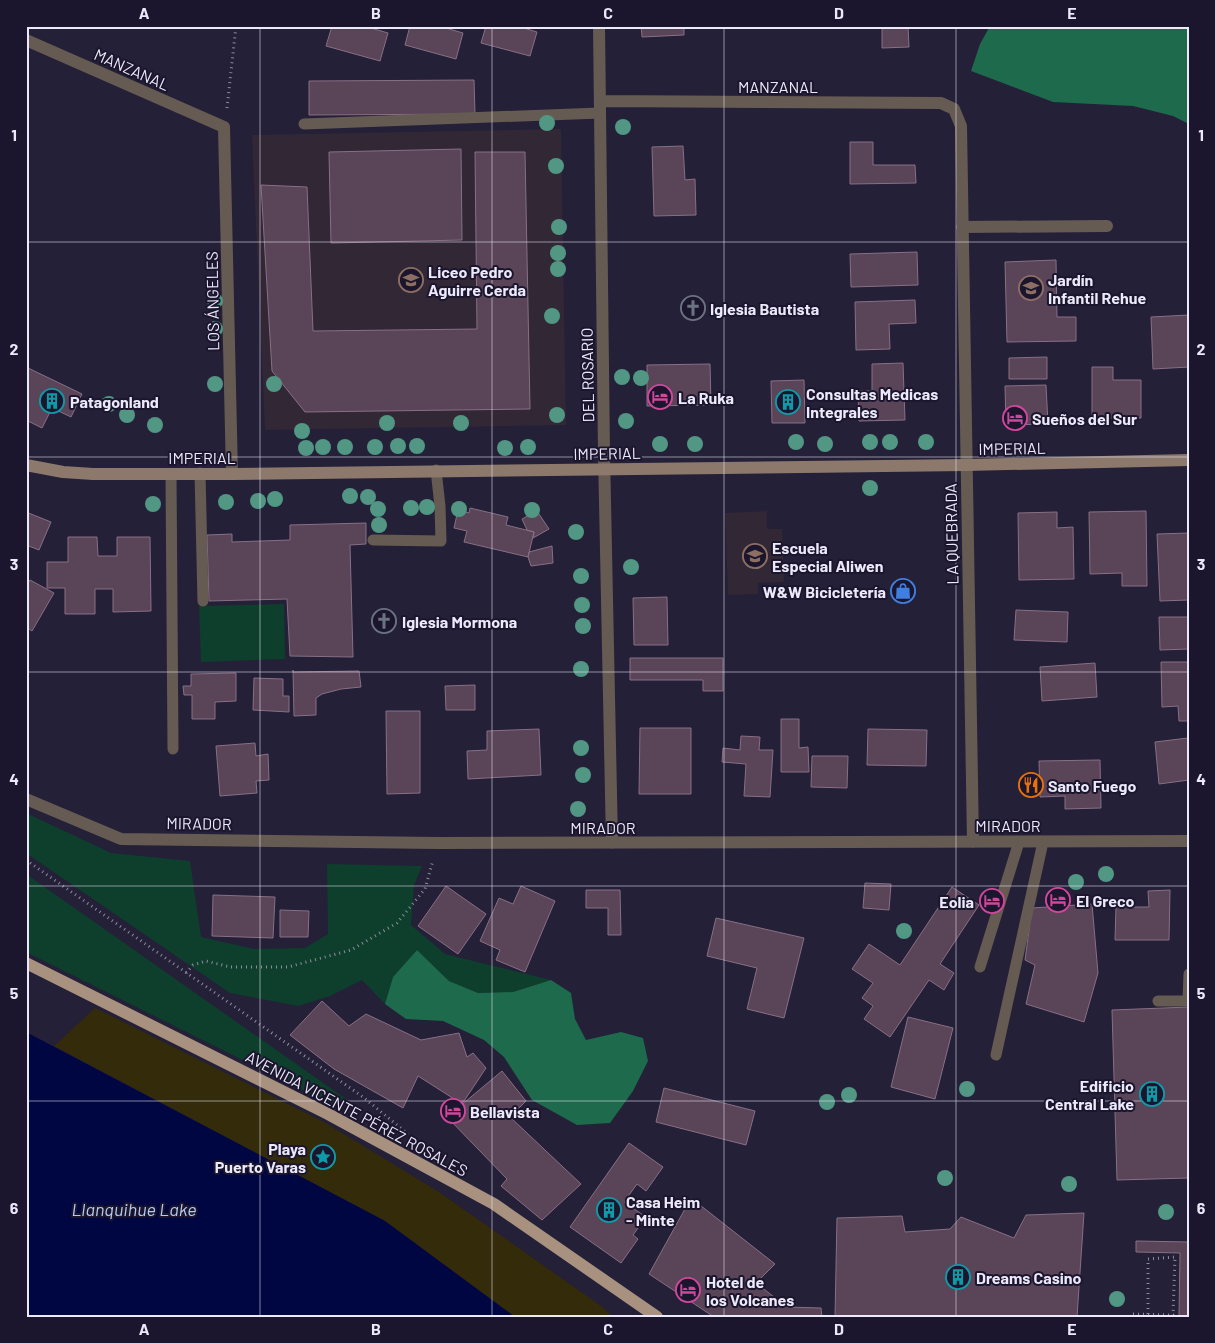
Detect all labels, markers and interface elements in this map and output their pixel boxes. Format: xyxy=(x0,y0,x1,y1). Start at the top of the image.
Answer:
text: A xyxy=(139,3,150,22)
text: B xyxy=(371,3,381,22)
text: C xyxy=(603,3,613,22)
text: D xyxy=(834,3,844,22)
text: E xyxy=(1067,3,1077,22)
street label: MANZANAL xyxy=(92,44,172,94)
street label: MANZANAL xyxy=(738,77,818,96)
text: 1 xyxy=(11,125,17,144)
text: 1 xyxy=(1198,125,1204,144)
street label: LOS ÁNGELES xyxy=(202,251,222,351)
place label: Liceo Pedro Aguirre Cerda xyxy=(428,262,526,299)
school or university icon: Liceo Pedro Aguirre Cerda xyxy=(398,267,424,293)
place label: Jardín Infantil Rehue xyxy=(1048,270,1146,307)
school or university icon: Jardín Infantil Rehue xyxy=(1018,275,1044,301)
church icon: Iglesia Bautista xyxy=(680,295,706,321)
place label: Iglesia Bautista xyxy=(710,299,819,318)
street label: DEL ROSARIO xyxy=(577,328,597,422)
text: 2 xyxy=(10,339,19,358)
text: 2 xyxy=(1197,339,1206,358)
hotel icon: La Ruka xyxy=(647,384,673,410)
place label: Consultas Medicas Integrales xyxy=(806,384,938,421)
building icon: Patagonland xyxy=(39,388,65,414)
place label: La Ruka xyxy=(678,388,734,407)
building icon: Consultas Medicas Integrales xyxy=(775,389,801,415)
place label: Patagonland xyxy=(70,392,159,411)
hotel icon: Sueños del Sur xyxy=(1002,405,1028,431)
place label: Sueños del Sur xyxy=(1032,409,1137,428)
street label: IMPERIAL xyxy=(978,438,1046,458)
street label: IMPERIAL xyxy=(573,443,641,463)
street label: IMPERIAL xyxy=(168,448,236,467)
street label: LA QUEBRADA xyxy=(941,483,961,585)
place label: Escuela Especial Aliwen xyxy=(772,538,884,575)
school or university icon: Escuela Especial Aliwen xyxy=(742,543,768,569)
text: 3 xyxy=(10,554,18,573)
text: 3 xyxy=(1197,554,1205,573)
shop icon: W&W Bicicletería xyxy=(890,578,916,604)
place label: W&W Bicicletería xyxy=(763,582,886,601)
church icon: Iglesia Mormona xyxy=(371,608,397,634)
place label: Iglesia Mormona xyxy=(402,612,517,631)
text: 4 xyxy=(9,769,19,788)
text: 4 xyxy=(1196,769,1206,788)
restaurant icon: Santo Fuego xyxy=(1018,772,1044,798)
place label: Santo Fuego xyxy=(1048,776,1136,795)
street label: MIRADOR xyxy=(166,813,232,833)
street label: MIRADOR xyxy=(975,816,1041,835)
street label: MIRADOR xyxy=(570,818,636,837)
hotel icon: El Greco xyxy=(1045,887,1071,913)
hotel icon: Eolia xyxy=(979,888,1005,914)
place label: El Greco xyxy=(1076,891,1134,910)
place label: Eolia xyxy=(939,892,974,911)
text: 5 xyxy=(10,983,19,1002)
text: 5 xyxy=(1197,983,1206,1002)
street label: AVENIDA VICENTE PÉREZ ROSALES xyxy=(243,1046,471,1180)
place label: Edificio Central Lake xyxy=(1045,1076,1134,1113)
building icon: Edificio Central Lake xyxy=(1139,1081,1165,1107)
hotel icon: Bellavista xyxy=(440,1098,466,1124)
place label: Bellavista xyxy=(470,1102,540,1121)
place label: Playa Puerto Varas xyxy=(215,1139,306,1176)
place icon: Playa Puerto Varas xyxy=(310,1144,336,1170)
place label: Casa Heim - Minte xyxy=(626,1192,700,1229)
building icon: Casa Heim - Minte xyxy=(596,1197,622,1223)
text: 6 xyxy=(10,1198,19,1217)
water label: Llanquihue Lake xyxy=(71,1198,197,1220)
text: 6 xyxy=(1197,1198,1206,1217)
building icon: Dreams Casino xyxy=(945,1264,971,1290)
place label: Dreams Casino xyxy=(976,1268,1081,1287)
place label: Hotel de los Volcanes xyxy=(706,1272,794,1309)
hotel icon: Hotel de los Volcanes xyxy=(675,1277,701,1303)
text: A xyxy=(139,1319,150,1338)
text: B xyxy=(371,1319,381,1338)
text: C xyxy=(603,1319,613,1338)
text: D xyxy=(834,1319,844,1338)
text: E xyxy=(1067,1319,1077,1338)

